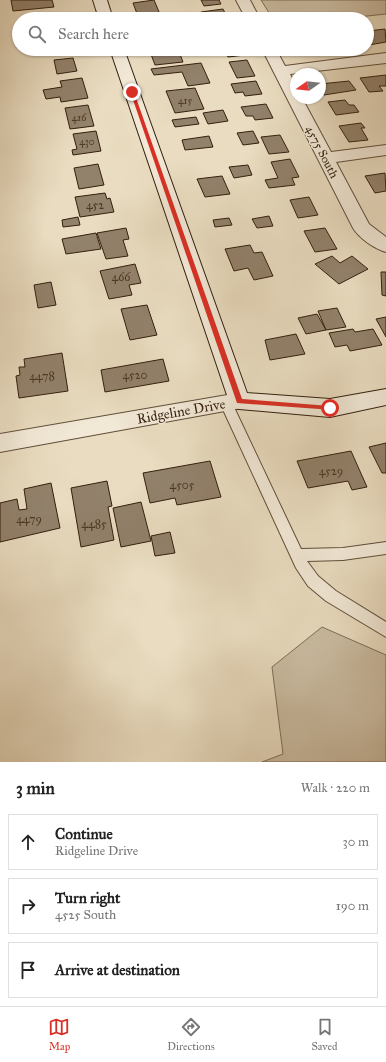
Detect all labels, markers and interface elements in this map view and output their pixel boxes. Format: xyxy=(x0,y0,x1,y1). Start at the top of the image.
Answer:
search box xyxy=(12,12,374,56)
icon: search xyxy=(26,23,48,45)
text: Search here xyxy=(58,25,129,43)
north arrow xyxy=(290,68,326,104)
route end xyxy=(123,83,141,101)
house number: 415 xyxy=(178,95,192,107)
house number: 416 xyxy=(72,112,87,124)
street label: 4575 South xyxy=(303,123,341,181)
house number: 430 xyxy=(79,136,95,148)
house number: 452 xyxy=(86,198,104,212)
house number: 466 xyxy=(112,270,131,284)
house number: 4520 xyxy=(122,368,148,382)
house number: 4478 xyxy=(29,369,55,383)
street label: Ridgeline Drive xyxy=(136,395,227,428)
route start xyxy=(321,399,339,417)
house number: 4529 xyxy=(319,464,343,478)
house number: 4505 xyxy=(170,478,195,492)
house number: 4479 xyxy=(16,512,42,526)
house number: 4485 xyxy=(81,517,107,531)
text: 3 min xyxy=(16,778,55,799)
text: Walk · 220 m xyxy=(301,780,370,796)
text: Continue xyxy=(55,825,113,843)
icon: ahead xyxy=(17,831,39,853)
text: 30 m xyxy=(343,834,369,850)
text: Ridgeline Drive xyxy=(55,843,138,859)
text: Turn right xyxy=(55,889,120,907)
icon: right xyxy=(17,895,39,917)
text: 190 m xyxy=(336,898,369,914)
text: 4525 South xyxy=(55,907,116,923)
icon: arrive xyxy=(17,959,39,981)
text: Arrive at destination xyxy=(55,961,180,979)
tab: Map xyxy=(48,1016,70,1053)
tab: Directions xyxy=(167,1016,215,1053)
tab: Saved xyxy=(311,1016,338,1053)

